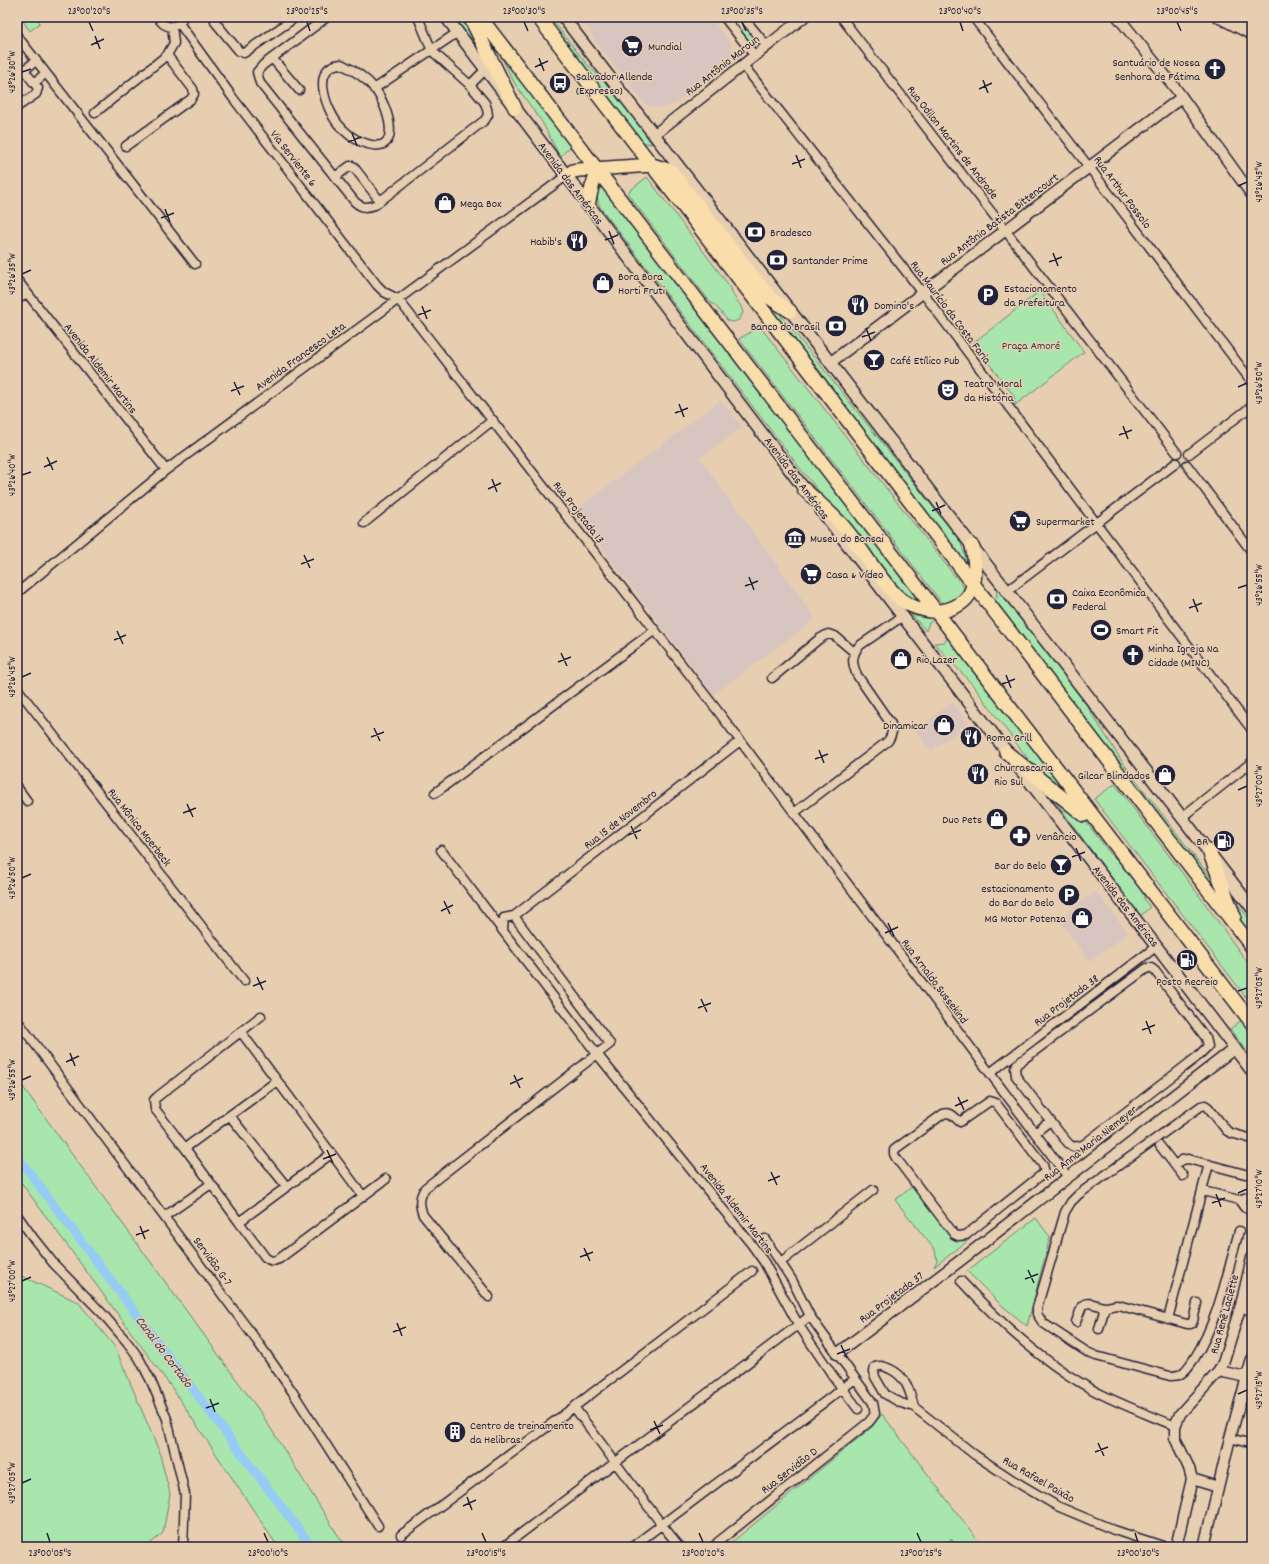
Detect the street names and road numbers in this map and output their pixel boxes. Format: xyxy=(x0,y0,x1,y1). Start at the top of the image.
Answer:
street label: Rua Antônio Maroun xyxy=(682,31,764,101)
street label: Rua Odilon Martins de Andrade xyxy=(902,83,1002,203)
street label: Via Serviente 6 xyxy=(265,127,320,191)
street label: Avenida das Américas xyxy=(533,139,607,229)
street label: Rua Arthur Possolo xyxy=(1089,153,1155,233)
street label: Rua Antônio Batista Bittencourt xyxy=(937,170,1063,271)
street label: Rua Maurício da Costa Faria xyxy=(905,258,995,368)
street label: Avenida Francesco Leta xyxy=(252,318,350,396)
street label: Avenida Aldemir Martins xyxy=(59,320,141,418)
street label: Avenida das Américas xyxy=(759,434,833,524)
street label: Rua Projetada 13 xyxy=(548,478,608,548)
street label: Rua Mônica Moerbeck xyxy=(103,785,175,871)
street label: Rua 15 de Novembro xyxy=(581,786,661,854)
street label: Avenida das Américas xyxy=(1087,862,1162,951)
street label: Rua Arnaldo Sussekind xyxy=(896,936,971,1028)
street label: Rua Projetada 38 xyxy=(1031,971,1103,1031)
street label: Rua Anna Maria Niemeyer xyxy=(1041,1102,1142,1186)
street label: Avenida Aldemir Martins xyxy=(695,1160,777,1258)
street label: Servidão G-7 xyxy=(188,1234,236,1290)
street label: Rua Projetada 37 xyxy=(856,1268,928,1328)
street label: Rua Renê Laclette xyxy=(1207,1273,1244,1356)
street label: Rua Servidão D xyxy=(758,1444,822,1499)
street label: Rua Rafael Paixão xyxy=(999,1453,1077,1508)

